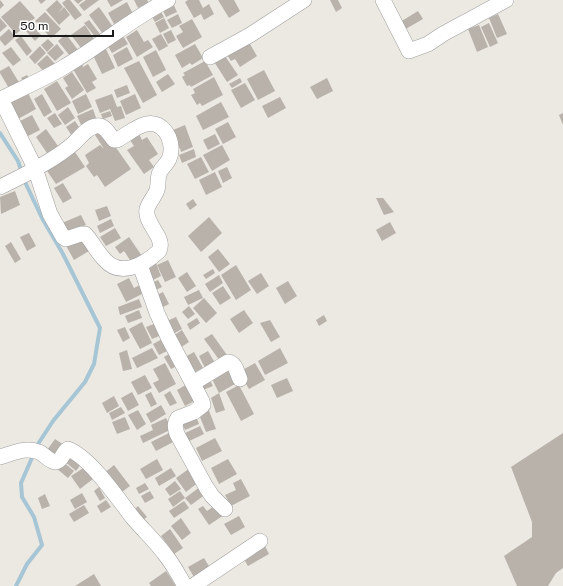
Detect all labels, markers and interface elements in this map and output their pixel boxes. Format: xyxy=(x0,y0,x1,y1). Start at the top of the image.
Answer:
scale bar xyxy=(14,12,113,38)
text: 50 m xyxy=(20,19,48,33)

